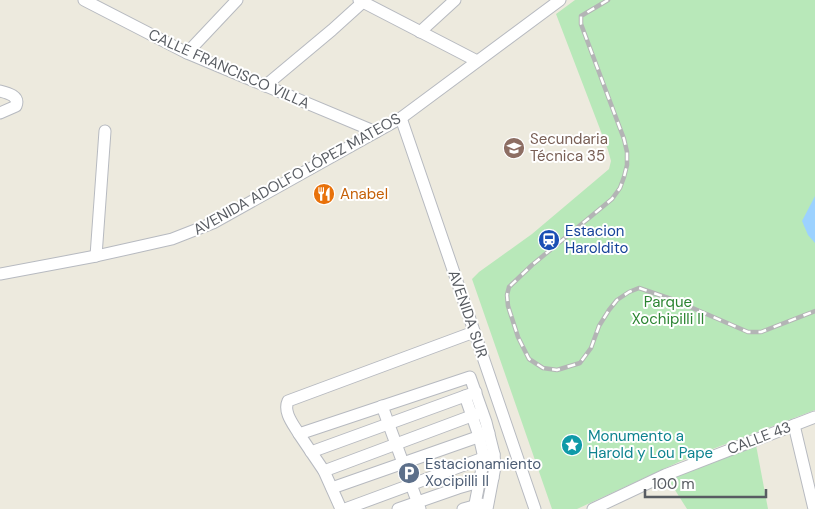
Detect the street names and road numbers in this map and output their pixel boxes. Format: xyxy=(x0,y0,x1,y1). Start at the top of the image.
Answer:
street label: CALLE FRANCISCO VILLA xyxy=(145,24,313,114)
street label: AVENIDA ADOLFO LÓPEZ MATEOS xyxy=(190,108,405,240)
street label: AVENIDA SUR xyxy=(444,267,492,361)
street label: CALLE 43 xyxy=(724,417,794,459)

